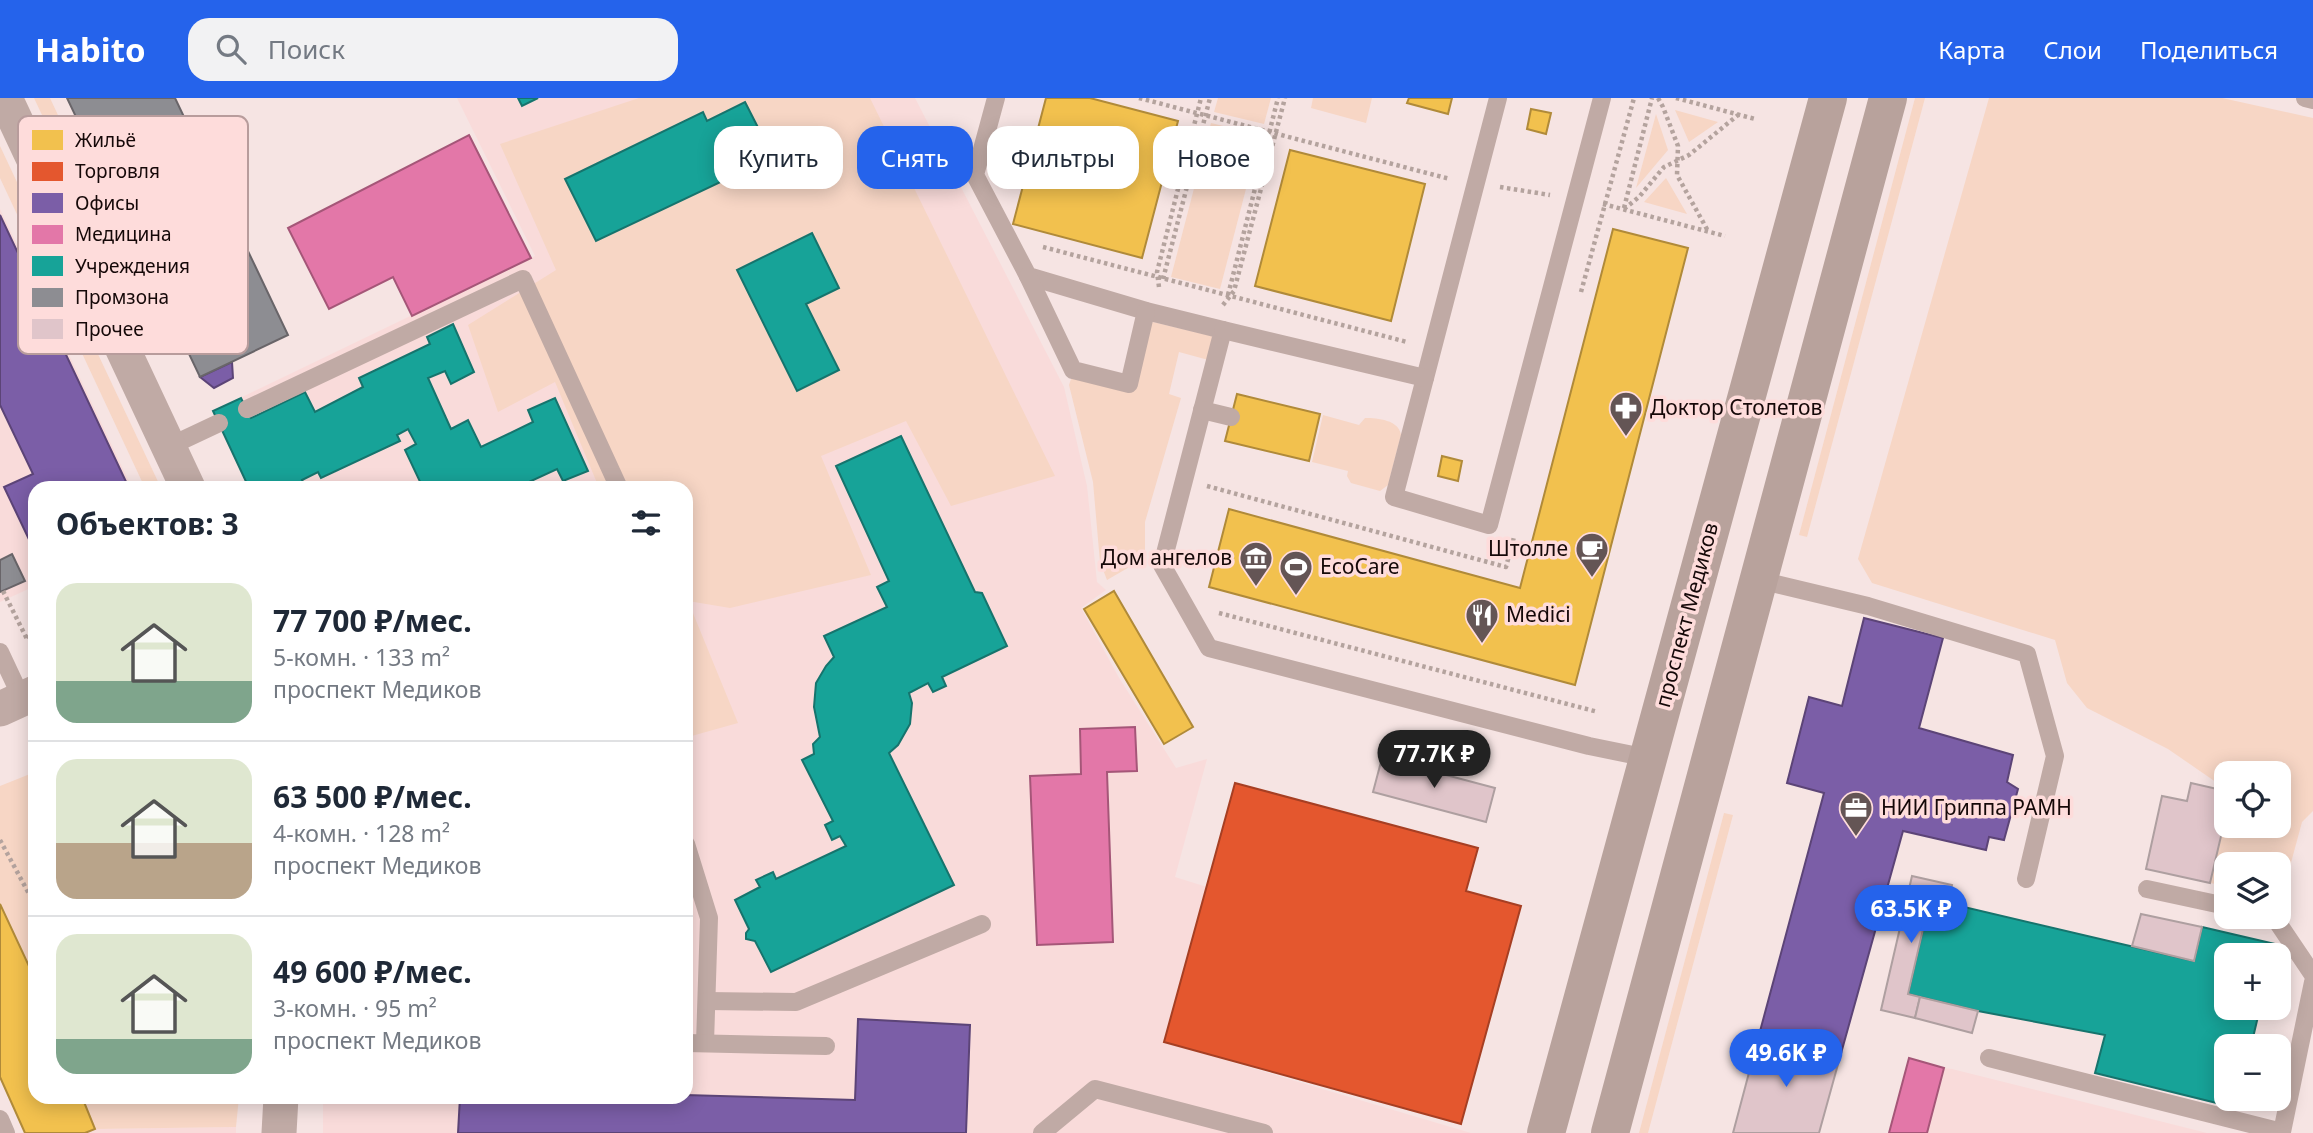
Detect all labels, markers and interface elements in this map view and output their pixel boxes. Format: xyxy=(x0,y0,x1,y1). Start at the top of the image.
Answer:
search box xyxy=(188,18,678,81)
text: Habito xyxy=(35,27,146,72)
icon: search xyxy=(212,30,250,68)
text: Поиск xyxy=(268,31,345,67)
text: Карта xyxy=(1938,33,2005,66)
text: Слои xyxy=(2043,33,2102,66)
text: Поделиться xyxy=(2140,33,2278,66)
legend xyxy=(18,116,248,354)
chip: Купить xyxy=(714,126,843,189)
chip: Снять xyxy=(857,126,973,189)
chip: Фильтры xyxy=(987,126,1139,189)
chip: Новое xyxy=(1153,126,1274,189)
text: Жильё xyxy=(75,127,136,153)
text: Торговля xyxy=(75,158,160,184)
text: Офисы xyxy=(75,190,139,216)
text: Медицина xyxy=(75,221,172,247)
text: Учреждения xyxy=(75,253,190,279)
text: Промзона xyxy=(75,284,169,310)
text: Прочее xyxy=(75,316,144,342)
pharmacy icon: Доктор Столетов xyxy=(1607,389,1645,438)
place label: Доктор Столетов xyxy=(1650,393,1822,421)
text: Объектов: 3 xyxy=(56,503,239,544)
icon: filters xyxy=(627,504,665,542)
street label: проспект Медиков xyxy=(1648,519,1724,710)
cafe icon: Штолле xyxy=(1573,530,1611,579)
place label: Штолле xyxy=(1488,534,1568,562)
museum icon: Дом ангелов xyxy=(1237,539,1275,588)
place label: Дом ангелов xyxy=(1101,543,1232,571)
sports icon: EcoCare xyxy=(1277,548,1315,597)
place label: EcoCare xyxy=(1320,552,1400,580)
restaurant icon: Medici xyxy=(1463,596,1501,645)
text: 77 700 ₽/мес. xyxy=(273,600,472,641)
place label: Medici xyxy=(1506,600,1571,628)
icon: home xyxy=(112,611,196,695)
text: 5-комн. · 133 m² xyxy=(273,641,450,673)
text: проспект Медиков xyxy=(273,673,481,705)
pin: 77.7K ₽ xyxy=(1369,730,1499,790)
text: 77.7K ₽ xyxy=(1394,737,1474,769)
map controls xyxy=(2214,761,2291,1111)
button: locate xyxy=(2214,761,2291,838)
text: 63 500 ₽/мес. xyxy=(273,776,472,817)
icon: home xyxy=(112,787,196,871)
office icon: НИИ Гриппа РАМН xyxy=(1837,789,1875,838)
place label: НИИ Гриппа РАМН xyxy=(1881,793,2072,821)
text: 4-комн. · 128 m² xyxy=(273,817,450,849)
text: проспект Медиков xyxy=(273,849,481,881)
button: layers xyxy=(2214,852,2291,929)
pin: 63.5K ₽ xyxy=(1846,886,1976,945)
text: 63.5K ₽ xyxy=(1871,892,1951,924)
button: + xyxy=(2214,943,2291,1020)
text: 49 600 ₽/мес. xyxy=(273,951,472,992)
icon: home xyxy=(112,962,196,1046)
text: 3-комн. · 95 m² xyxy=(273,992,437,1024)
text: проспект Медиков xyxy=(273,1024,481,1056)
pin: 49.6K ₽ xyxy=(1721,1030,1851,1089)
button: − xyxy=(2214,1034,2291,1111)
text: 49.6K ₽ xyxy=(1746,1036,1826,1068)

